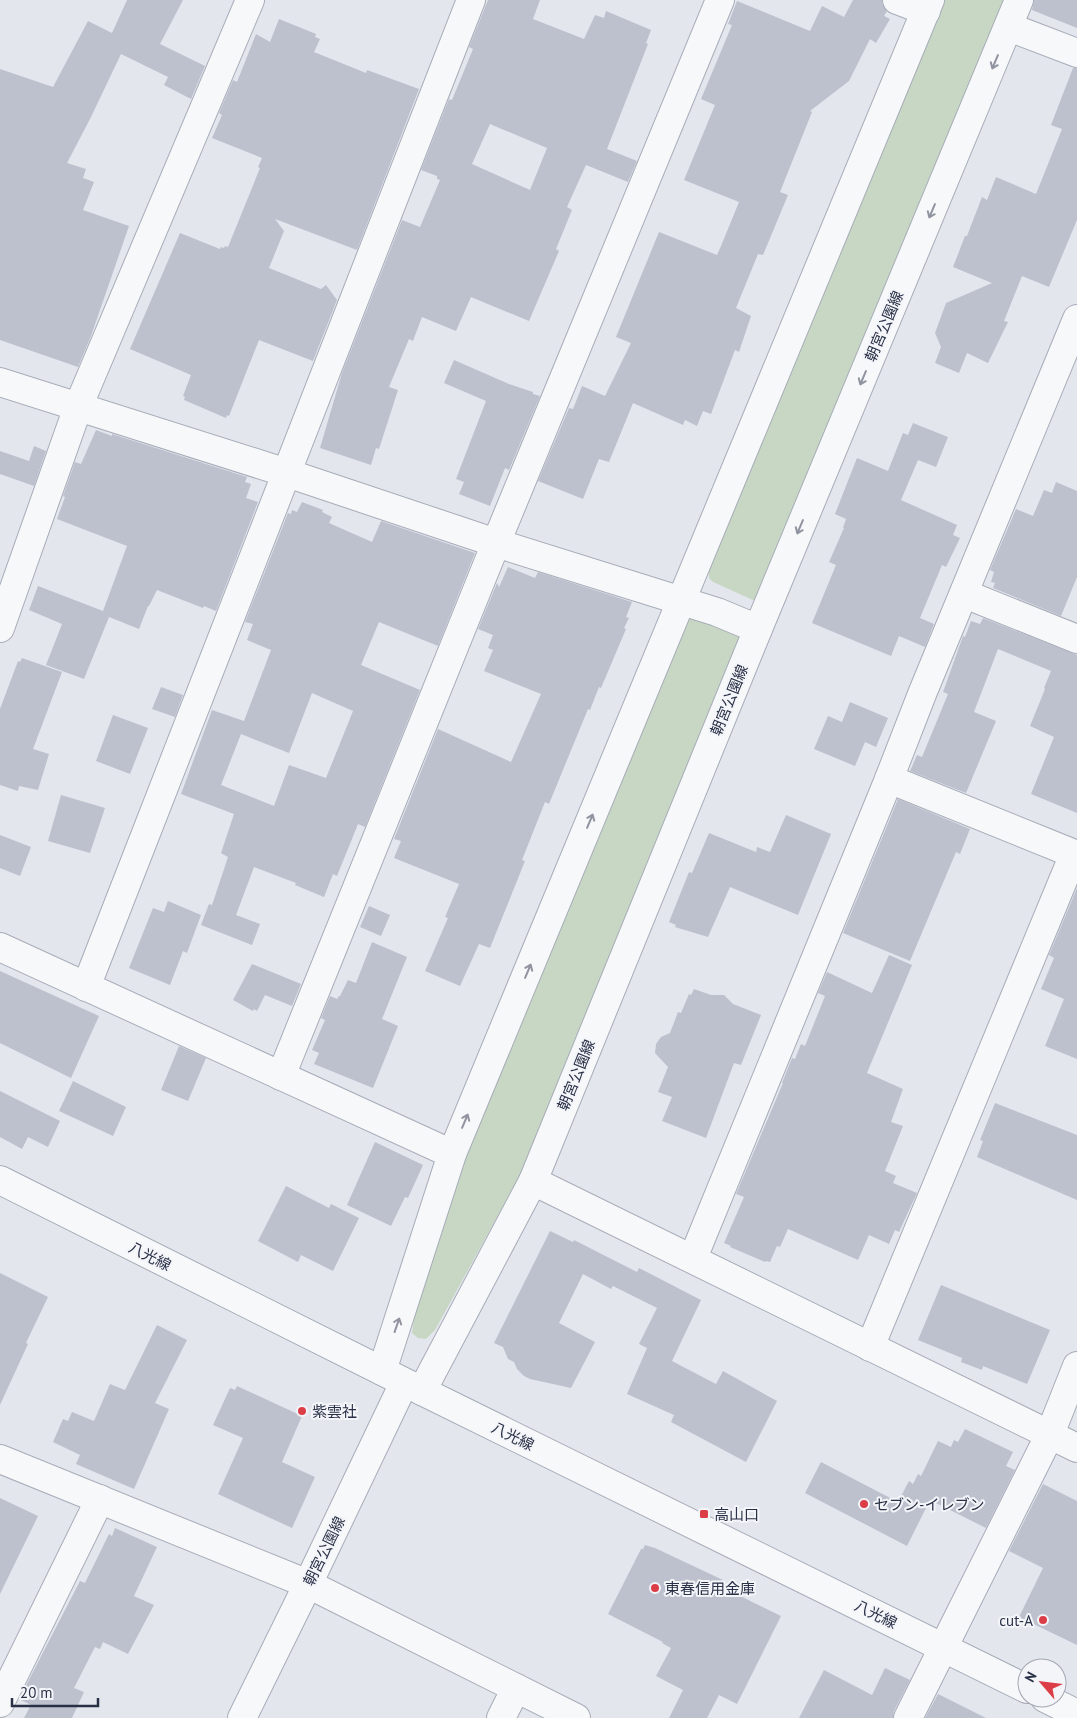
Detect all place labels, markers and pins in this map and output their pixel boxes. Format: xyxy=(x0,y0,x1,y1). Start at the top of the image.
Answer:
place label: 紫雲社 xyxy=(312,1402,357,1421)
marker: 紫雲社 xyxy=(296,1405,308,1417)
place label: セブン-イレブン xyxy=(874,1495,984,1514)
marker: セブン-イレブン xyxy=(858,1498,870,1510)
place label: 高山口 xyxy=(714,1505,759,1524)
marker: 高山口 xyxy=(698,1508,710,1520)
place label: 東春信用金庫 xyxy=(665,1579,755,1598)
marker: 東春信用金庫 xyxy=(649,1582,661,1594)
place label: cut-A xyxy=(999,1611,1033,1630)
marker: cut-A xyxy=(1037,1614,1049,1626)

